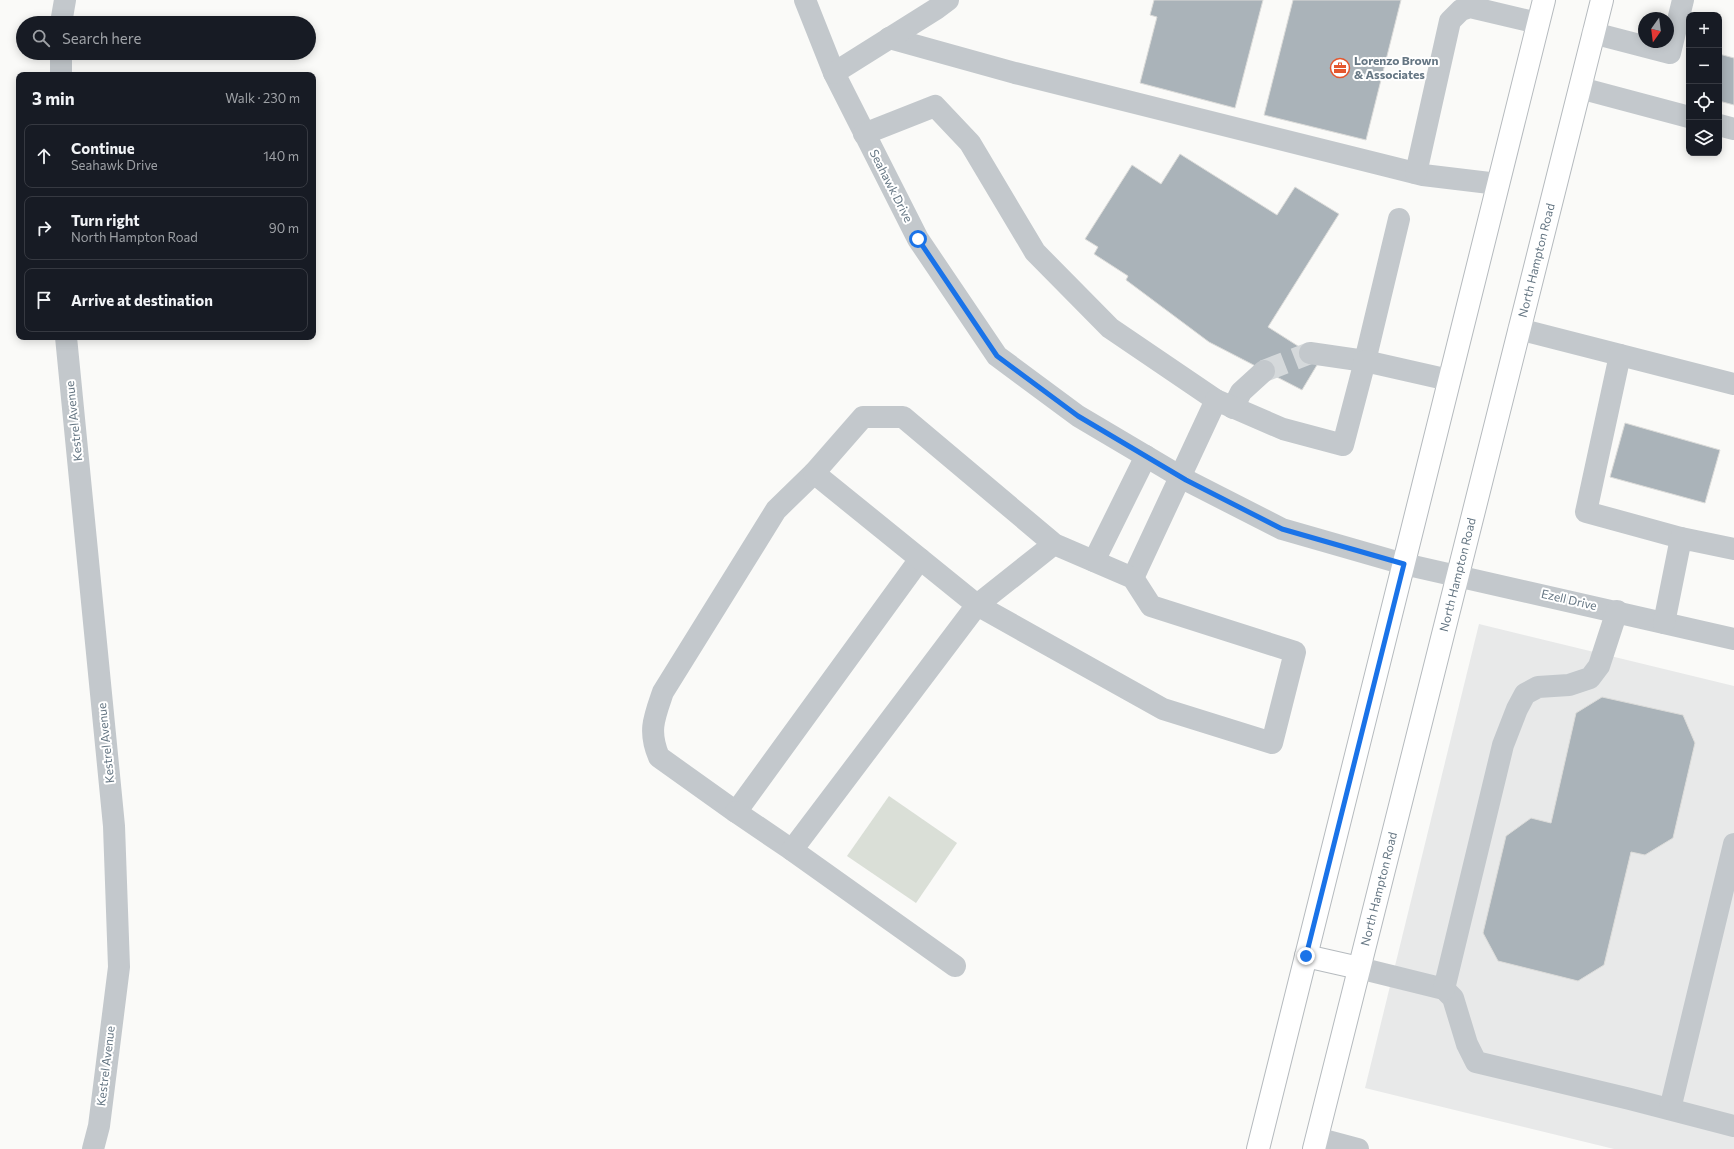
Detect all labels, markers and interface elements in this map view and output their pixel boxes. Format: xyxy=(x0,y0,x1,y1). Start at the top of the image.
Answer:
north arrow xyxy=(1638,12,1674,48)
map controls xyxy=(1686,12,1722,156)
button: + xyxy=(1686,12,1722,48)
search box xyxy=(16,16,316,60)
icon: search xyxy=(30,27,52,49)
text: Search here xyxy=(62,29,141,47)
button: − xyxy=(1686,48,1722,84)
place label: Lorenzo Brown & Associates xyxy=(1354,53,1438,81)
office icon: Lorenzo Brown & Associates xyxy=(1329,57,1351,79)
button: locate xyxy=(1686,84,1722,120)
text: 3 min xyxy=(32,88,75,109)
text: Walk · 230 m xyxy=(225,90,300,106)
button: layers xyxy=(1686,120,1722,156)
text: Continue xyxy=(71,139,135,157)
icon: ahead xyxy=(33,145,55,167)
street label: Seahawk Drive xyxy=(867,147,916,224)
text: 140 m xyxy=(263,148,299,164)
text: Seahawk Drive xyxy=(71,157,158,173)
street label: North Hampton Road xyxy=(1515,202,1557,319)
text: Turn right xyxy=(71,211,140,229)
icon: right xyxy=(33,217,55,239)
text: 90 m xyxy=(269,220,299,236)
text: North Hampton Road xyxy=(71,229,198,245)
route start xyxy=(909,230,927,248)
icon: arrive xyxy=(33,289,55,311)
text: Arrive at destination xyxy=(71,291,213,309)
street label: Kestrel Avenue xyxy=(62,380,84,462)
street label: North Hampton Road xyxy=(1436,516,1478,633)
street label: Ezell Drive xyxy=(1540,586,1598,612)
street label: Kestrel Avenue xyxy=(94,702,116,784)
street label: North Hampton Road xyxy=(1357,830,1399,947)
route end xyxy=(1297,947,1315,965)
street label: Kestrel Avenue xyxy=(93,1025,117,1107)

